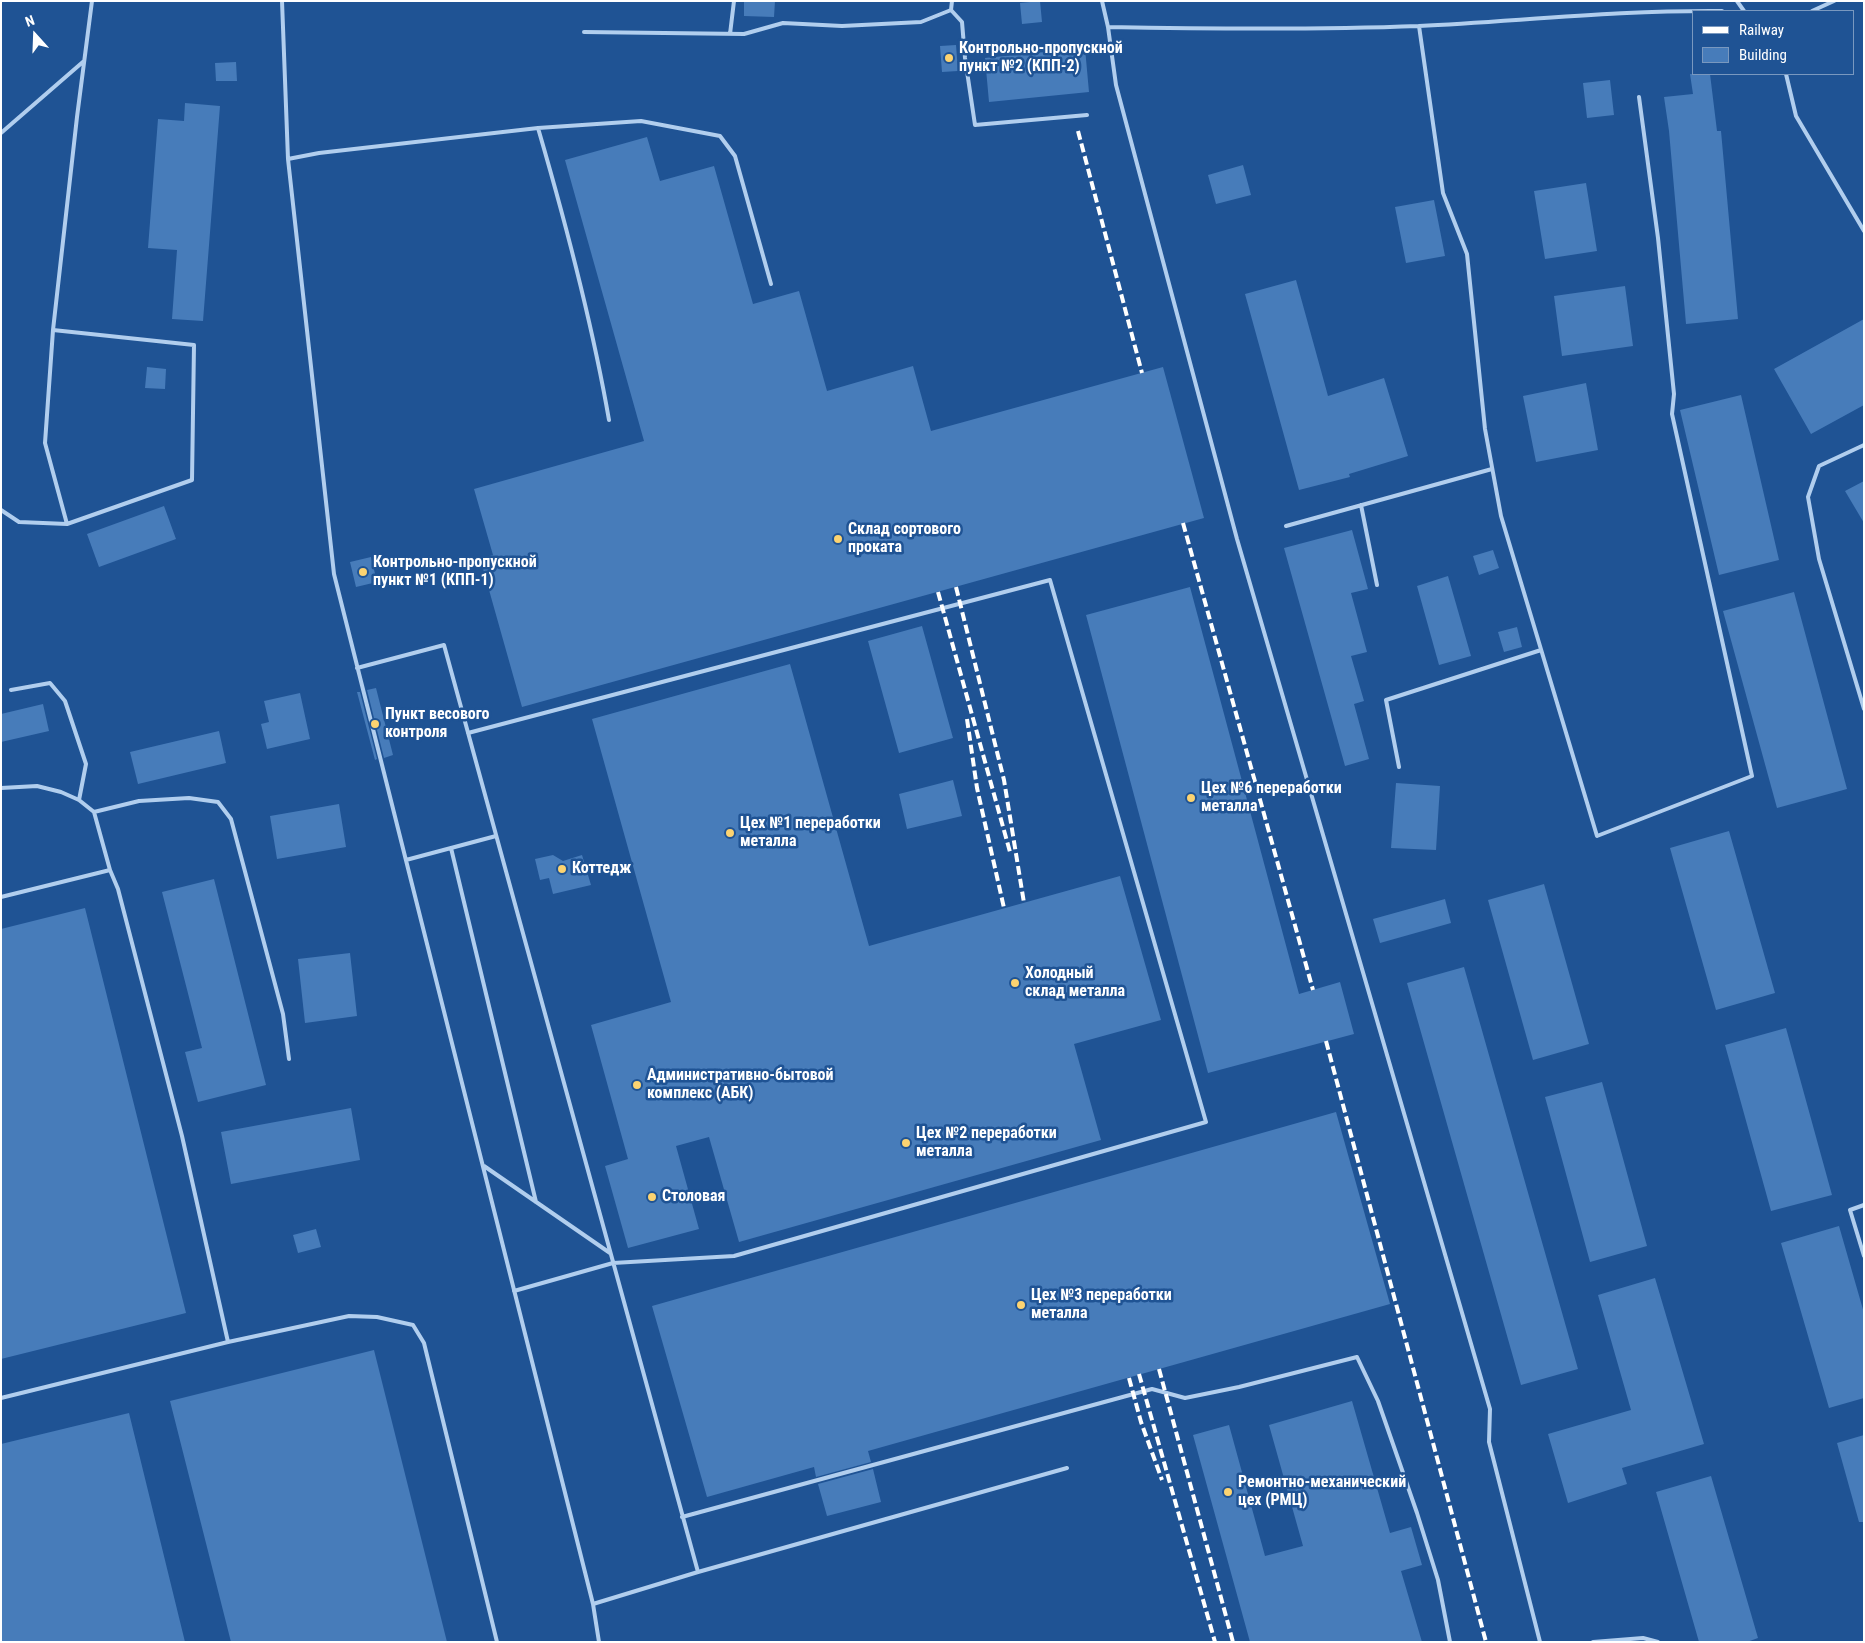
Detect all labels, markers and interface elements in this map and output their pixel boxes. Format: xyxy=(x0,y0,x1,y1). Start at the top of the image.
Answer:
north arrow xyxy=(10,10,60,60)
legend xyxy=(1692,10,1855,75)
text: N xyxy=(23,12,37,30)
text: Railway xyxy=(1739,21,1784,39)
place label: Контрольно-пропускной пункт №2 (КПП-2) xyxy=(959,39,1123,77)
text: Building xyxy=(1739,46,1787,64)
marker: Контрольно-пропускной пункт №2 (КПП-2) xyxy=(943,52,955,64)
place label: Склад сортового проката xyxy=(848,520,961,558)
marker: Склад сортового проката xyxy=(832,533,844,545)
place label: Контрольно-пропускной пункт №1 (КПП-1) xyxy=(373,553,537,591)
marker: Контрольно-пропускной пункт №1 (КПП-1) xyxy=(357,566,369,578)
place label: Пункт весового контроля xyxy=(385,705,490,743)
marker: Пункт весового контроля xyxy=(369,718,381,730)
place label: Цех №6 переработки металла xyxy=(1201,779,1342,817)
marker: Цех №6 переработки металла xyxy=(1185,792,1197,804)
place label: Цех №1 переработки металла xyxy=(740,814,881,852)
marker: Цех №1 переработки металла xyxy=(724,827,736,839)
place label: Коттедж xyxy=(572,859,631,879)
marker: Коттедж xyxy=(556,863,568,875)
place label: Холодный склад металла xyxy=(1025,964,1125,1002)
marker: Холодный склад металла xyxy=(1009,977,1021,989)
place label: Административно-бытовой комплекс (АБК) xyxy=(647,1066,834,1104)
marker: Административно-бытовой комплекс (АБК) xyxy=(631,1079,643,1091)
place label: Цех №2 переработки металла xyxy=(916,1124,1057,1162)
marker: Цех №2 переработки металла xyxy=(900,1137,912,1149)
place label: Столовая xyxy=(662,1187,725,1207)
marker: Столовая xyxy=(646,1191,658,1203)
place label: Цех №3 переработки металла xyxy=(1031,1286,1172,1324)
marker: Цех №3 переработки металла xyxy=(1015,1299,1027,1311)
place label: Ремонтно-механический цех (РМЦ) xyxy=(1238,1473,1406,1511)
marker: Ремонтно-механический цех (РМЦ) xyxy=(1222,1486,1234,1498)

